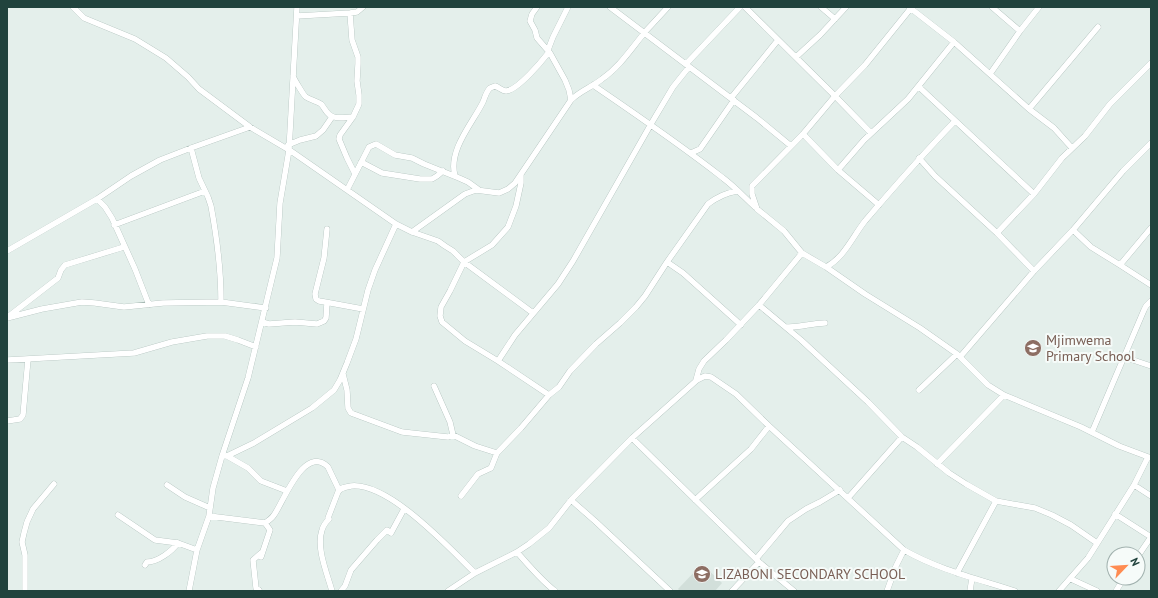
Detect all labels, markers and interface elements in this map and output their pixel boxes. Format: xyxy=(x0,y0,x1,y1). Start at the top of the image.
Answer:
place label: Mjimwema Primary School xyxy=(1046,331,1135,365)
school or university icon: Mjimwema Primary School xyxy=(1023,338,1043,358)
north arrow xyxy=(1106,546,1146,586)
text: N xyxy=(1127,556,1143,568)
school or university icon: LIZABONI SECONDARY SCHOOL xyxy=(692,564,712,584)
place label: LIZABONI SECONDARY SCHOOL xyxy=(715,565,905,583)

